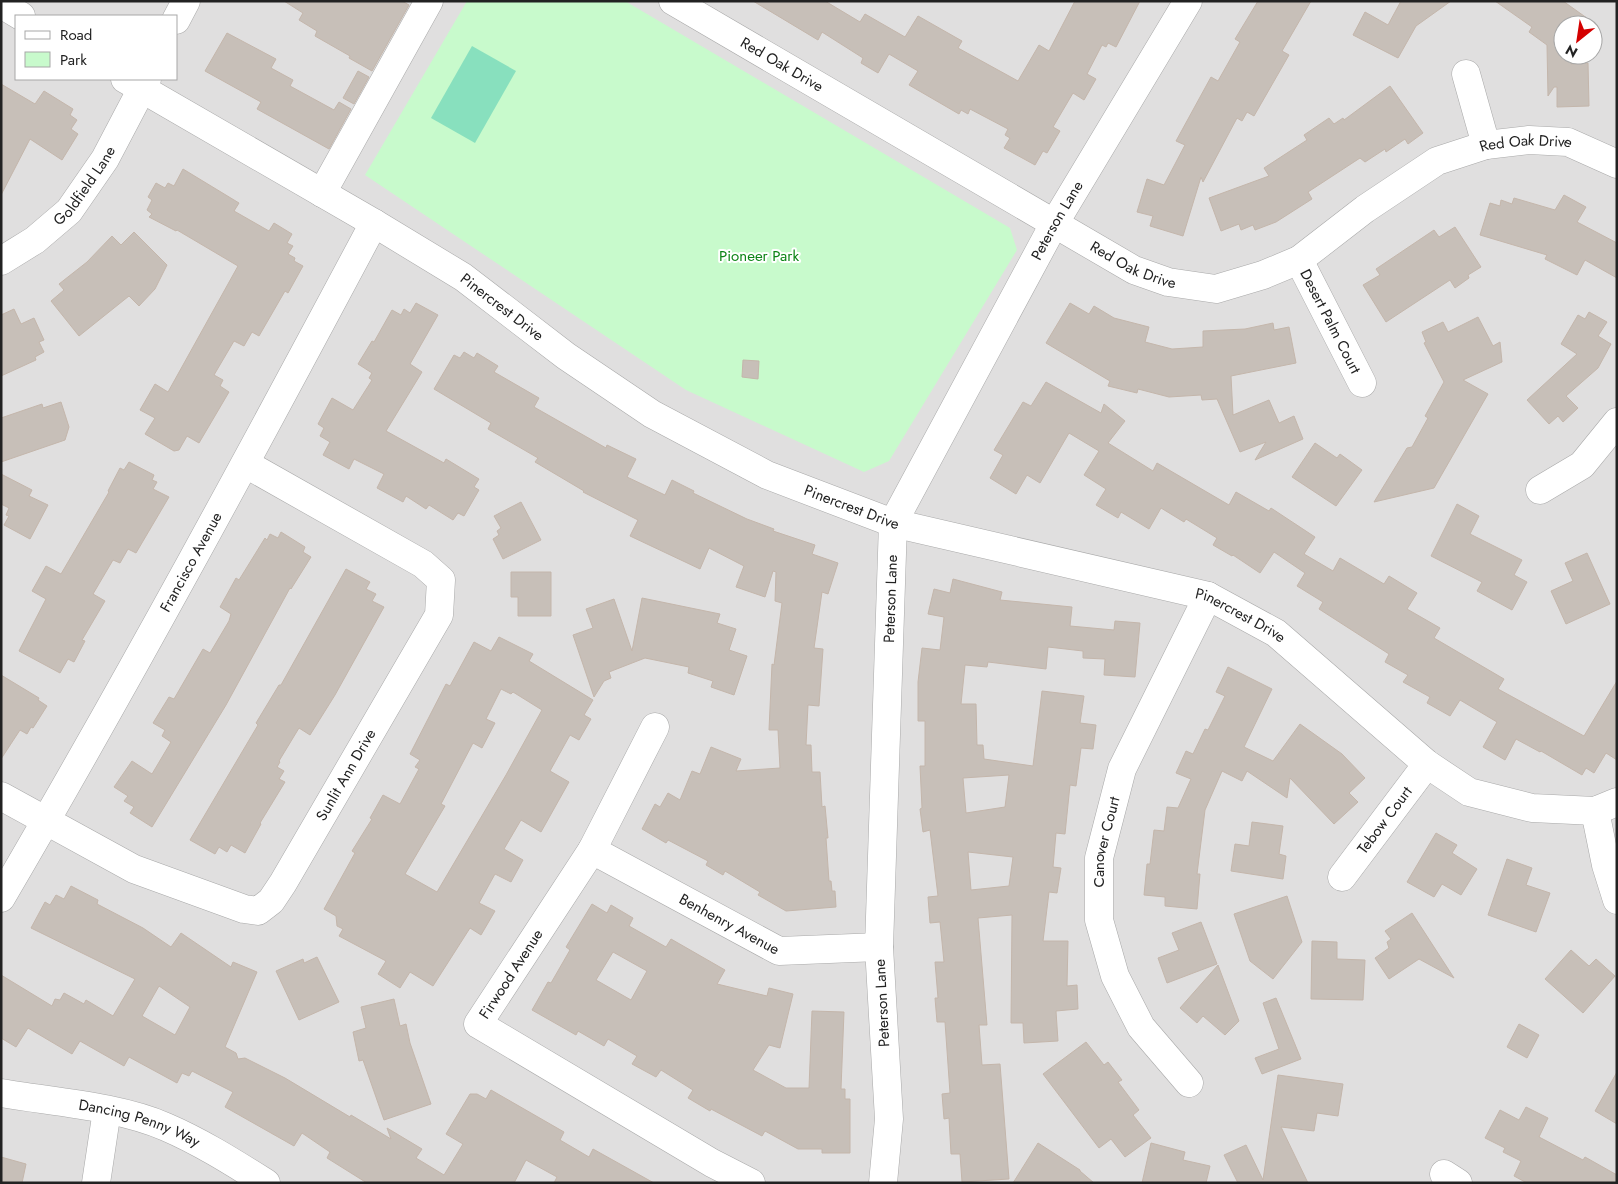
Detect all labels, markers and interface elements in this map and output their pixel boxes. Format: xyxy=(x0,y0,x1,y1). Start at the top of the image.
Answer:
legend xyxy=(15,15,178,80)
north arrow xyxy=(1553,15,1603,65)
text: Road xyxy=(60,24,92,46)
street label: Red Oak Drive xyxy=(736,32,828,98)
text: N xyxy=(1562,40,1581,63)
text: Park xyxy=(60,49,87,71)
street label: Red Oak Drive xyxy=(1477,129,1577,157)
street label: Goldfield Lane xyxy=(48,142,121,231)
street label: Peterson Lane xyxy=(1026,176,1089,264)
street label: Red Oak Drive xyxy=(1086,236,1177,294)
park label: Pioneer Park xyxy=(719,245,799,267)
street label: Desert Palm Court xyxy=(1294,265,1367,378)
street label: Pinercrest Drive xyxy=(456,268,549,346)
street label: Pinercrest Drive xyxy=(801,479,901,535)
street label: Francisco Avenue xyxy=(155,508,228,616)
street label: Peterson Lane xyxy=(878,554,903,643)
street label: Pinercrest Drive xyxy=(1193,582,1291,648)
street label: Sunlit Ann Drive xyxy=(310,725,381,825)
street label: Tebow Court xyxy=(1352,782,1418,859)
street label: Canover Court xyxy=(1088,794,1125,887)
street label: Benhenry Avenue xyxy=(675,888,784,960)
street label: Firwood Avenue xyxy=(474,925,548,1023)
street label: Peterson Lane xyxy=(869,958,895,1048)
street label: Dancing Penny Way xyxy=(77,1094,204,1153)

